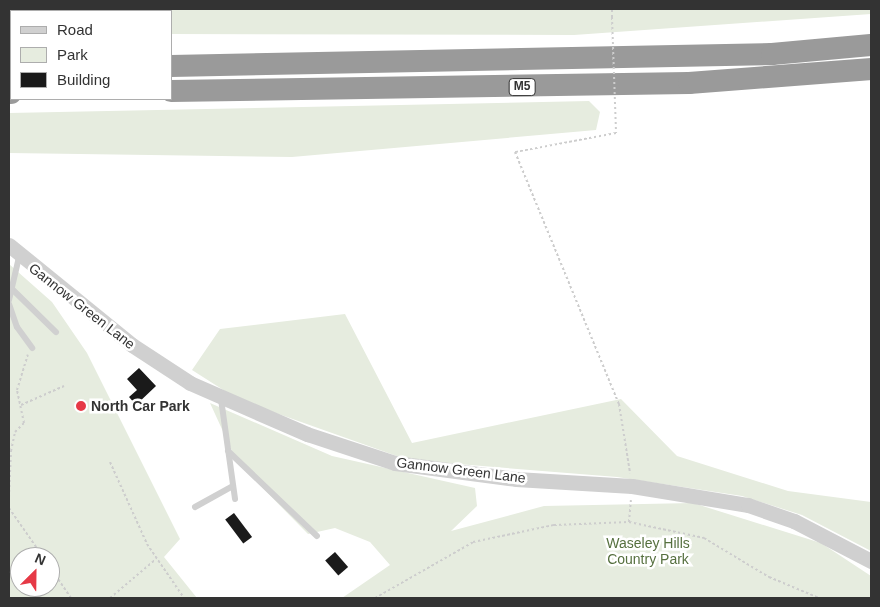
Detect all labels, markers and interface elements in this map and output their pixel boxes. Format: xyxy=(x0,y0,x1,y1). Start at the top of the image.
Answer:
legend xyxy=(10,10,172,100)
text: Road xyxy=(57,21,93,38)
text: Park xyxy=(57,46,88,63)
text: Building xyxy=(57,71,110,88)
road number: M5 xyxy=(508,77,536,96)
street label: Gannow Green Lane xyxy=(26,259,138,353)
place label: North Car Park xyxy=(91,398,190,414)
marker: North Car Park xyxy=(75,400,87,412)
street label: Gannow Green Lane xyxy=(395,454,527,486)
park label: Waseley Hills Country Park xyxy=(606,535,690,568)
north arrow xyxy=(10,547,60,597)
text: N xyxy=(33,550,48,568)

